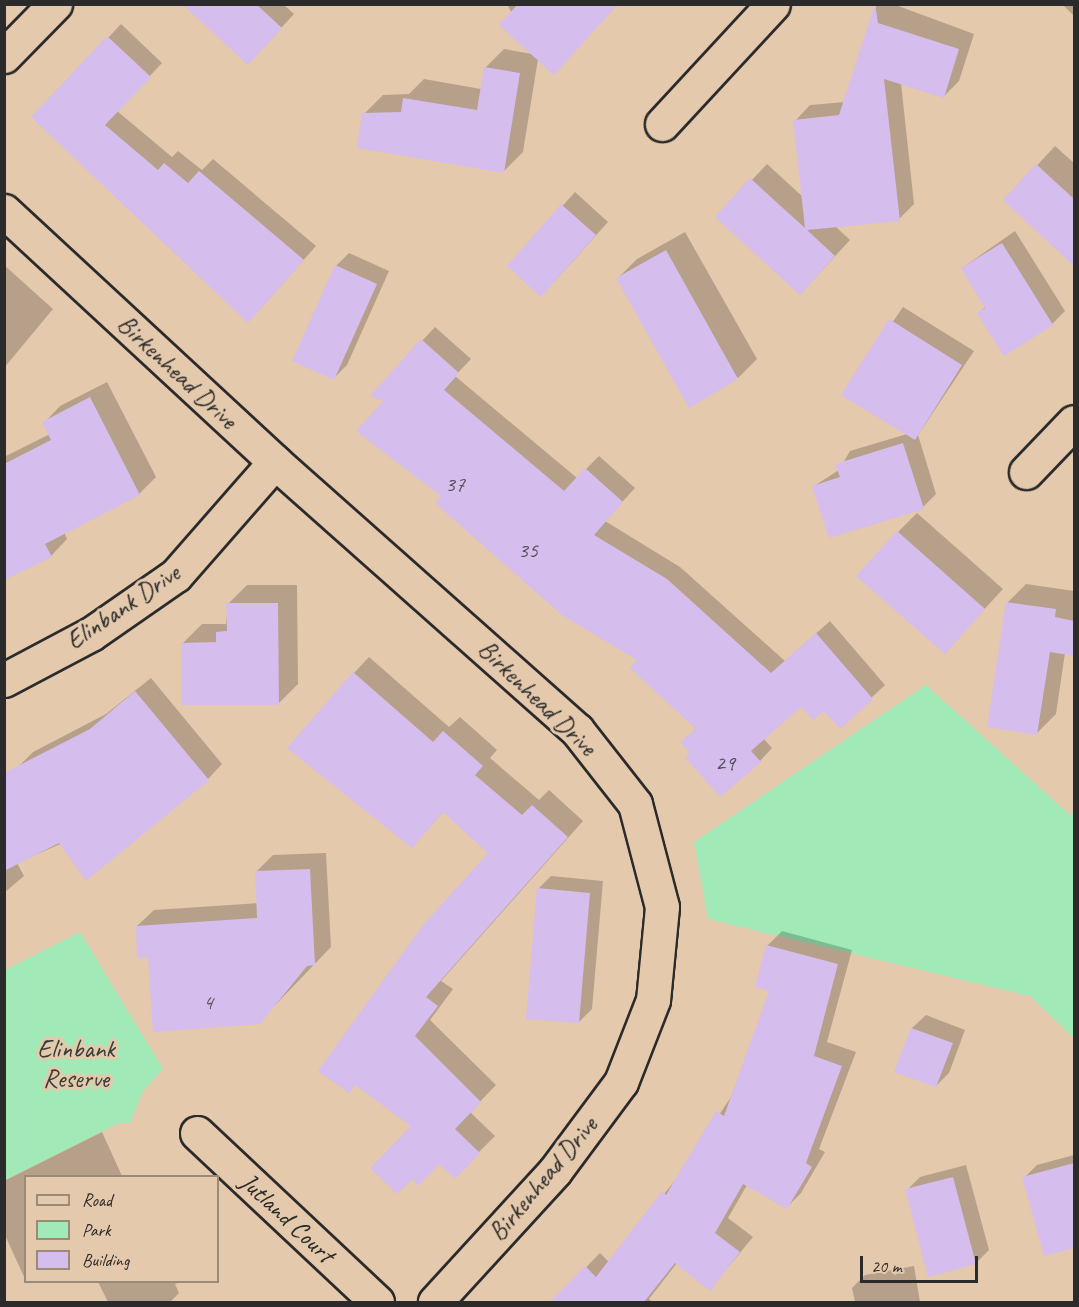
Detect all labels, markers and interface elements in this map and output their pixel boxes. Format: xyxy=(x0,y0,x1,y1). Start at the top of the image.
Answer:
street label: Birkenhead Drive xyxy=(111,309,243,435)
house number: 37 xyxy=(445,472,465,498)
house number: 35 xyxy=(518,538,538,564)
street label: Elinbank Drive xyxy=(60,558,186,656)
street label: Birkenhead Drive xyxy=(471,634,603,762)
house number: 29 xyxy=(715,751,735,777)
house number: 4 xyxy=(203,990,213,1016)
park label: Elinbank Reserve xyxy=(37,1033,115,1094)
street label: Birkenhead Drive xyxy=(482,1110,604,1248)
street label: Jutland Court xyxy=(233,1166,341,1270)
legend xyxy=(24,1175,219,1283)
text: Road xyxy=(82,1189,112,1211)
text: Park xyxy=(82,1219,111,1241)
scale bar xyxy=(863,1244,982,1282)
text: Building xyxy=(82,1249,129,1271)
text: 20 m xyxy=(871,1255,902,1277)

